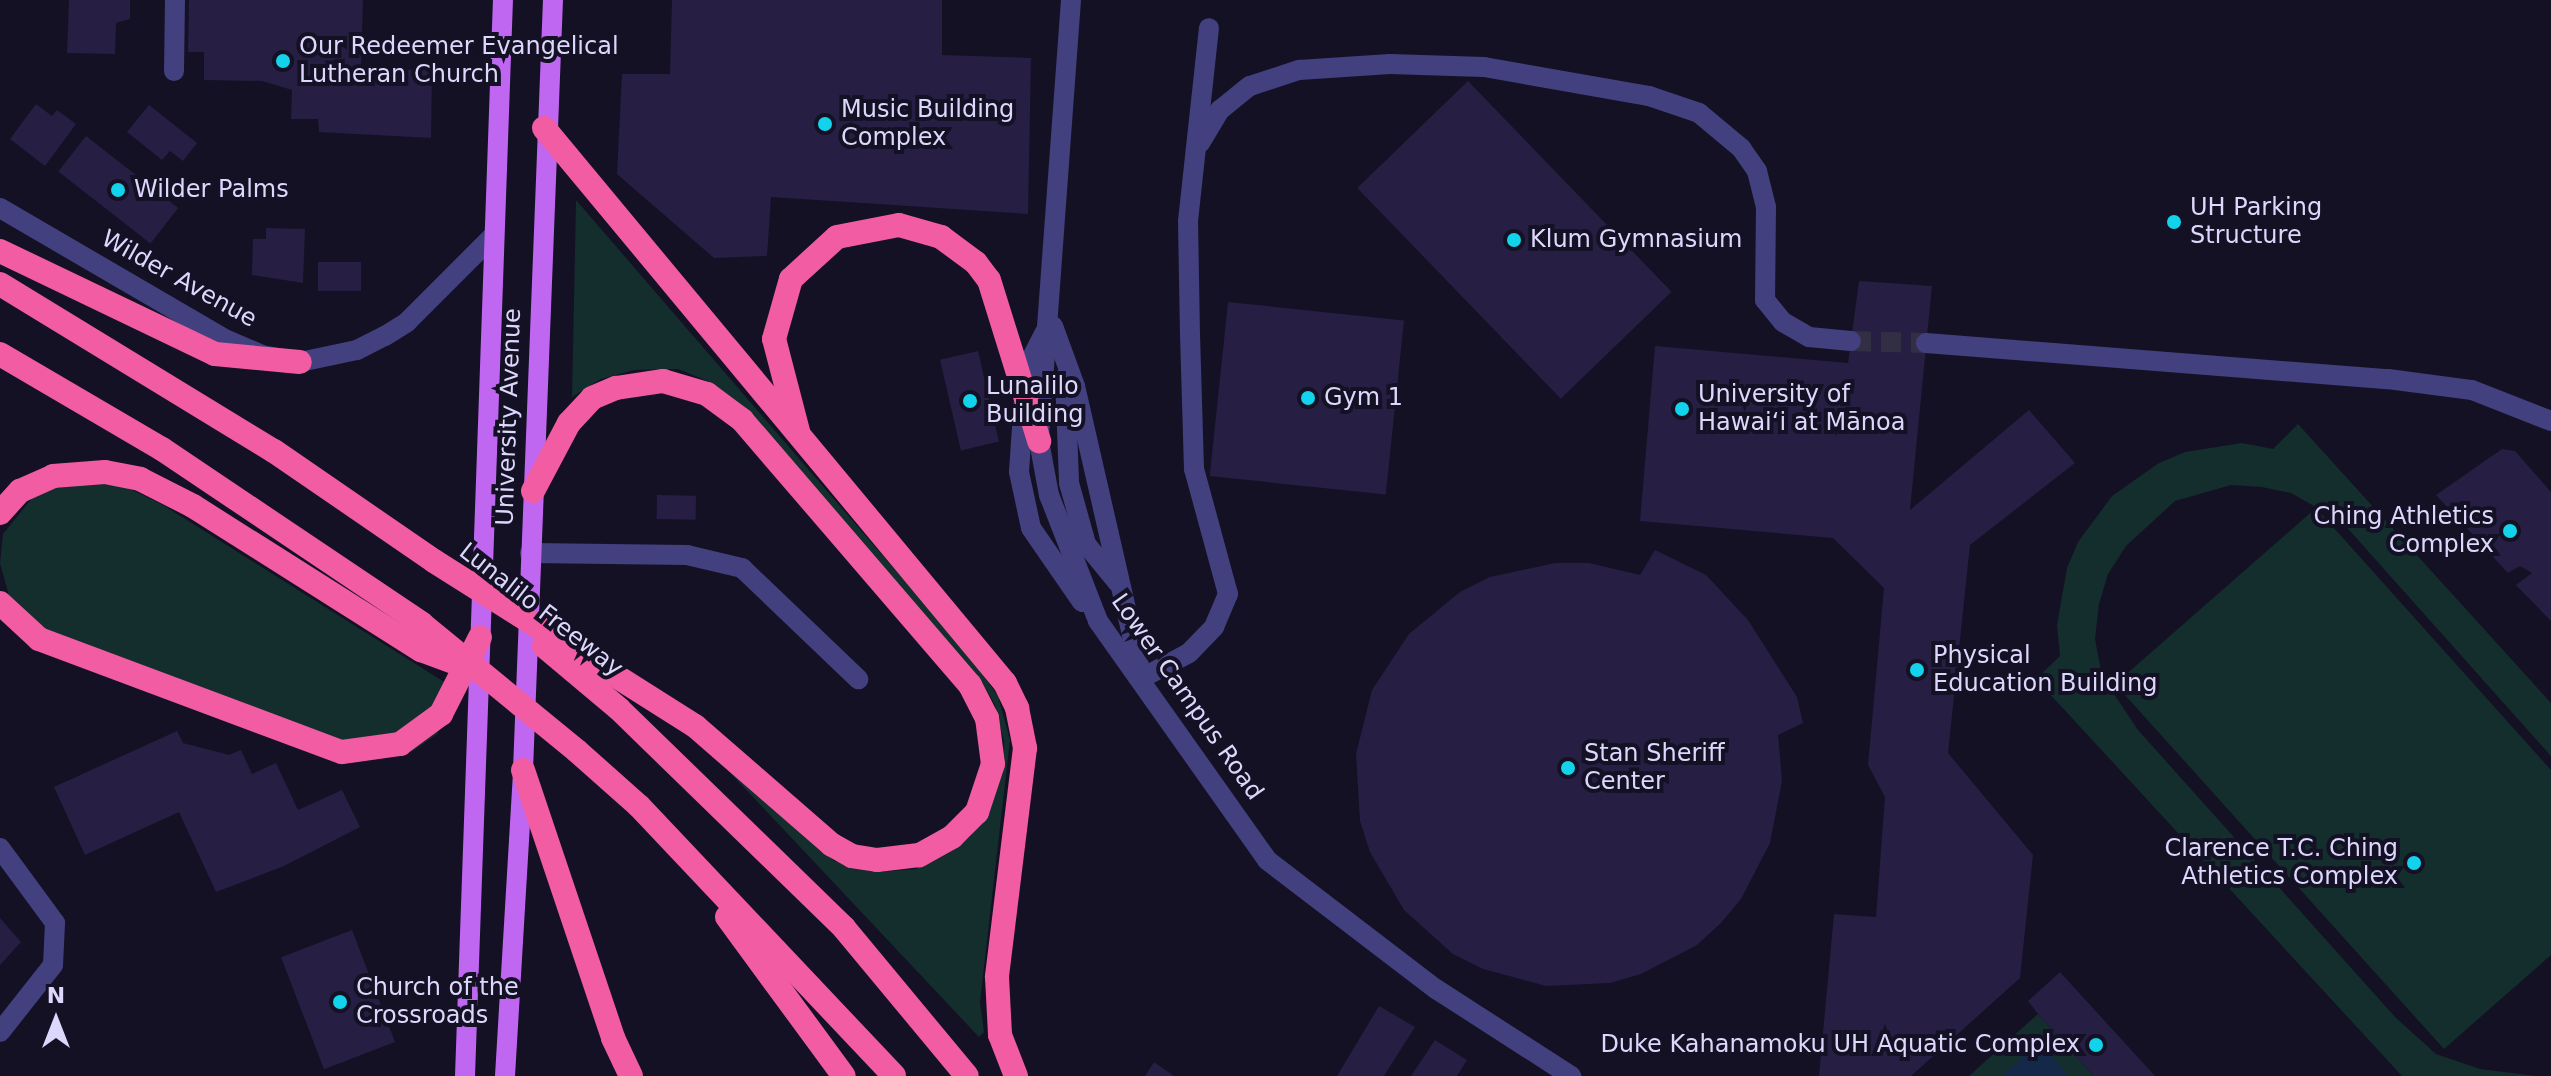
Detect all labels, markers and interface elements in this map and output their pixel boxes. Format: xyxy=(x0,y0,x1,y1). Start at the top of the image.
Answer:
place label: Our Redeemer Evangelical Lutheran Church xyxy=(299,33,619,89)
marker: Our Redeemer Evangelical Lutheran Church xyxy=(274,52,292,70)
place label: Music Building Complex xyxy=(841,96,1014,152)
marker: Music Building Complex xyxy=(816,115,834,133)
place label: Wilder Palms xyxy=(134,176,289,204)
marker: Wilder Palms xyxy=(109,181,127,199)
place label: UH Parking Structure xyxy=(2190,194,2322,250)
marker: UH Parking Structure xyxy=(2165,213,2183,231)
street label: Wilder Avenue xyxy=(96,224,262,334)
place label: Klum Gymnasium xyxy=(1530,226,1742,254)
marker: Klum Gymnasium xyxy=(1505,231,1523,249)
street label: University Avenue xyxy=(491,308,527,526)
place label: Lunalilo Building xyxy=(986,373,1083,429)
place label: University of Hawaiʻi at Mānoa xyxy=(1698,381,1905,437)
place label: Gym 1 xyxy=(1324,384,1403,412)
marker: Gym 1 xyxy=(1299,389,1317,407)
marker: Lunalilo Building xyxy=(961,392,979,410)
marker: University of Hawaiʻi at Mānoa xyxy=(1673,400,1691,418)
place label: Ching Athletics Complex xyxy=(2313,503,2494,559)
marker: Ching Athletics Complex xyxy=(2501,522,2519,540)
street label: Lunalilo Freeway xyxy=(453,537,629,683)
street label: Lower Campus Road xyxy=(1105,588,1269,806)
place label: Physical Education Building xyxy=(1933,642,2157,698)
marker: Physical Education Building xyxy=(1908,661,1926,679)
place label: Stan Sheriff Center xyxy=(1584,740,1724,796)
marker: Stan Sheriff Center xyxy=(1559,759,1577,777)
place label: Clarence T.C. Ching Athletics Complex xyxy=(2164,835,2398,891)
marker: Clarence T.C. Ching Athletics Complex xyxy=(2405,854,2423,872)
place label: Church of the Crossroads xyxy=(356,974,519,1030)
north arrow xyxy=(16,980,96,1060)
text: N xyxy=(47,983,65,1008)
marker: Church of the Crossroads xyxy=(331,993,349,1011)
place label: Duke Kahanamoku UH Aquatic Complex xyxy=(1600,1031,2080,1059)
marker: Duke Kahanamoku UH Aquatic Complex xyxy=(2087,1036,2105,1054)

